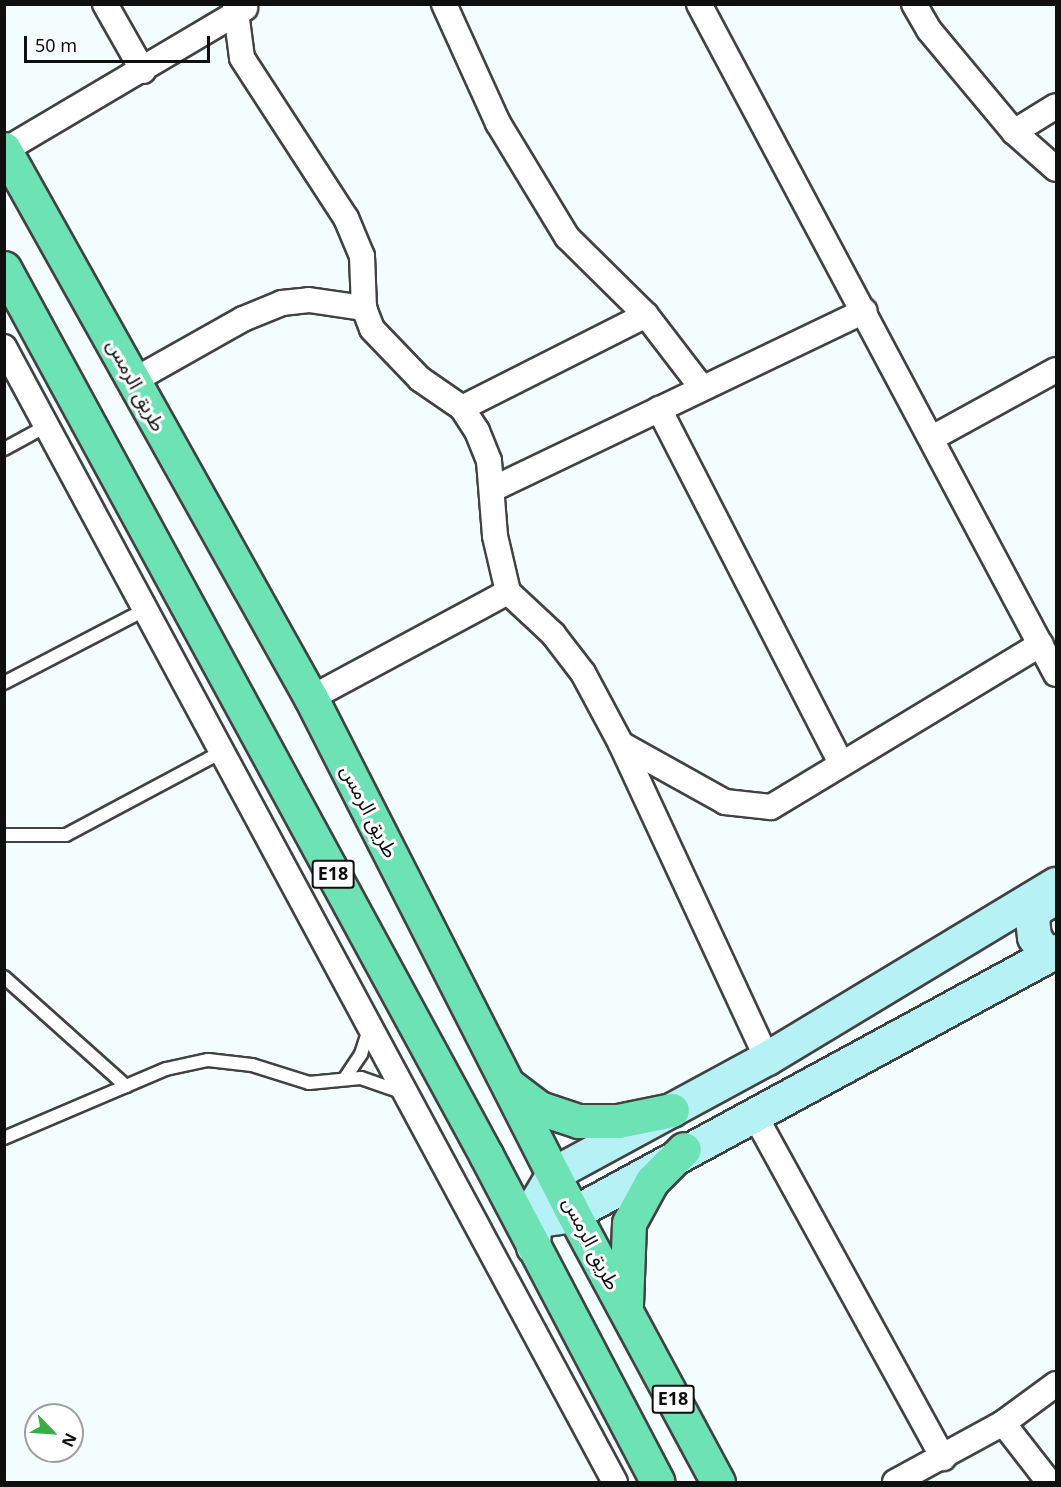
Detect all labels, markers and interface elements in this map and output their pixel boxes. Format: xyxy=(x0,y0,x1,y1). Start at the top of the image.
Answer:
scale bar xyxy=(27,24,213,62)
text: 50 m xyxy=(35,27,77,65)
street label: طريق الرمس xyxy=(101,336,169,436)
street label: طريق الرمس xyxy=(334,761,402,863)
road number: E18 xyxy=(310,859,356,889)
street label: طريق الرمس xyxy=(556,1193,624,1295)
road number: E18 xyxy=(650,1384,696,1414)
north arrow xyxy=(24,1403,84,1463)
text: N xyxy=(50,1427,87,1453)

